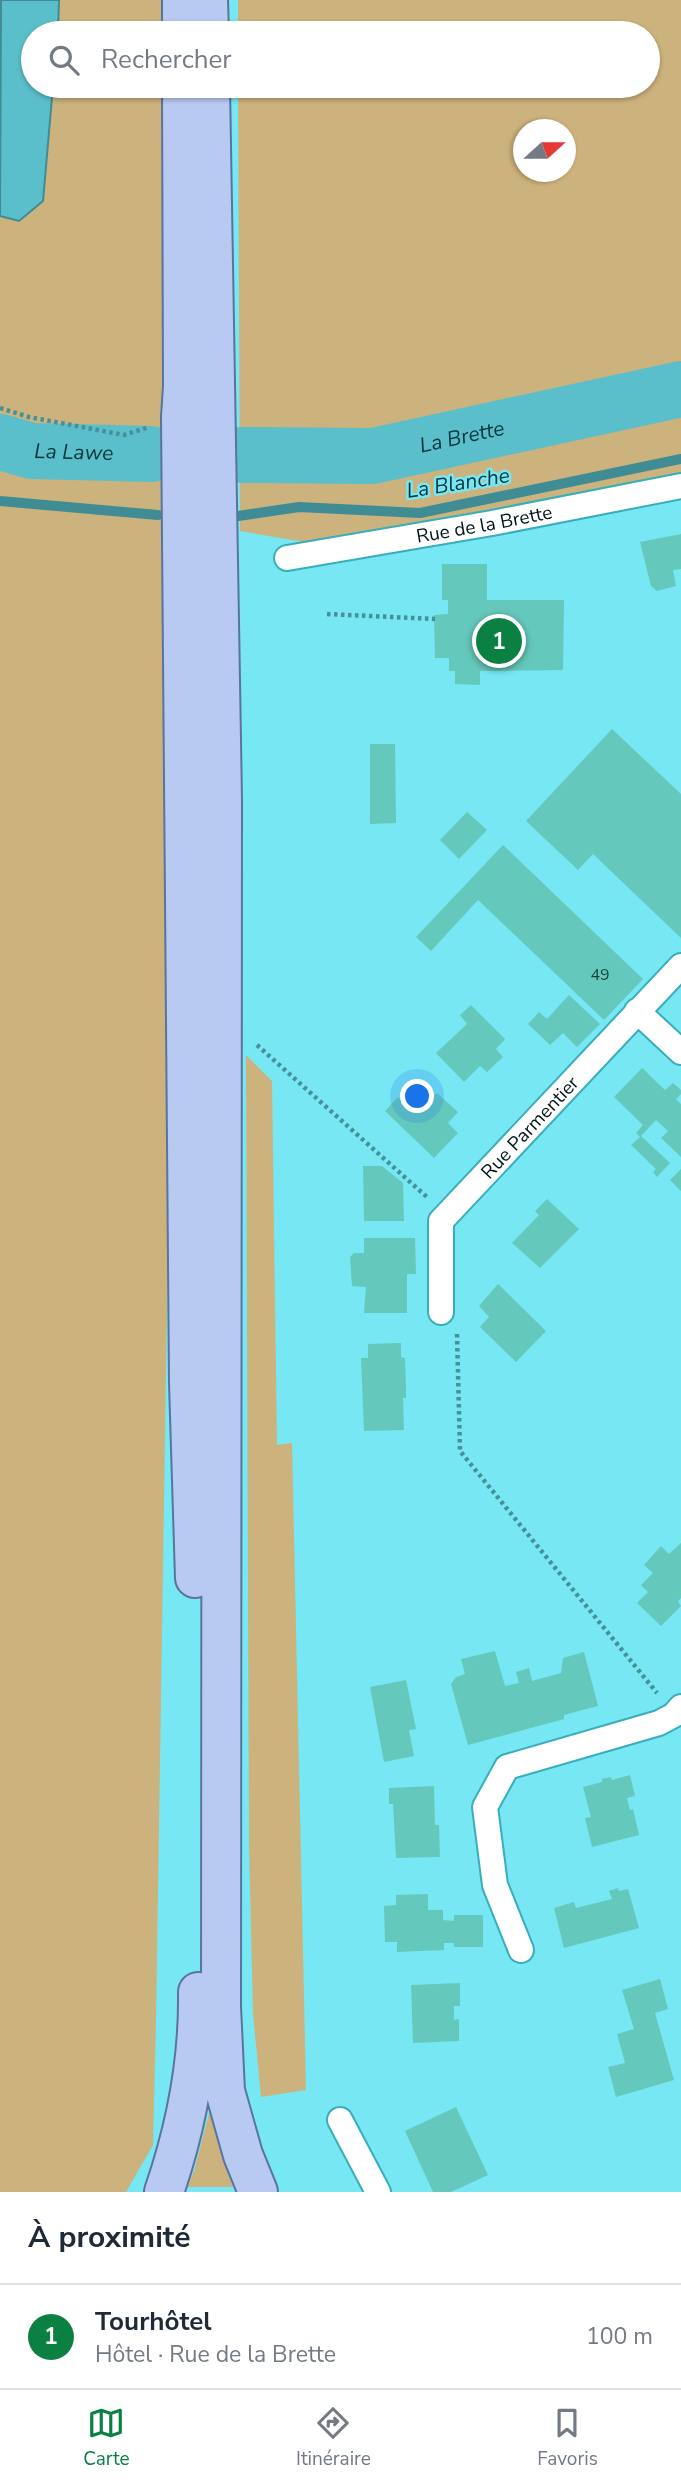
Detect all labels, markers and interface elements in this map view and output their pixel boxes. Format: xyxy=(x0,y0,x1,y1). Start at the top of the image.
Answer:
search box xyxy=(21,21,660,98)
icon: search xyxy=(45,41,83,79)
text: Rechercher xyxy=(101,42,232,77)
north arrow xyxy=(513,119,576,182)
water label: La Brette xyxy=(417,414,507,460)
water label: La Lawe xyxy=(34,437,114,467)
water label: La Blanche xyxy=(404,461,512,505)
street label: Rue de la Brette xyxy=(414,500,554,550)
pin: 1 xyxy=(476,615,522,667)
house number: 49 xyxy=(590,964,610,986)
street label: Rue Parmentier xyxy=(475,1071,585,1185)
your location xyxy=(400,1079,434,1113)
text: À proximité xyxy=(28,2217,190,2258)
text: Tourhôtel xyxy=(95,2304,212,2339)
text: 1 xyxy=(44,2321,58,2352)
text: 100 m xyxy=(586,2321,653,2352)
text: Hôtel · Rue de la Brette xyxy=(95,2339,336,2370)
tab: Carte xyxy=(83,2404,130,2472)
tab: Itinéraire xyxy=(296,2404,371,2472)
tab: Favoris xyxy=(537,2404,598,2472)

